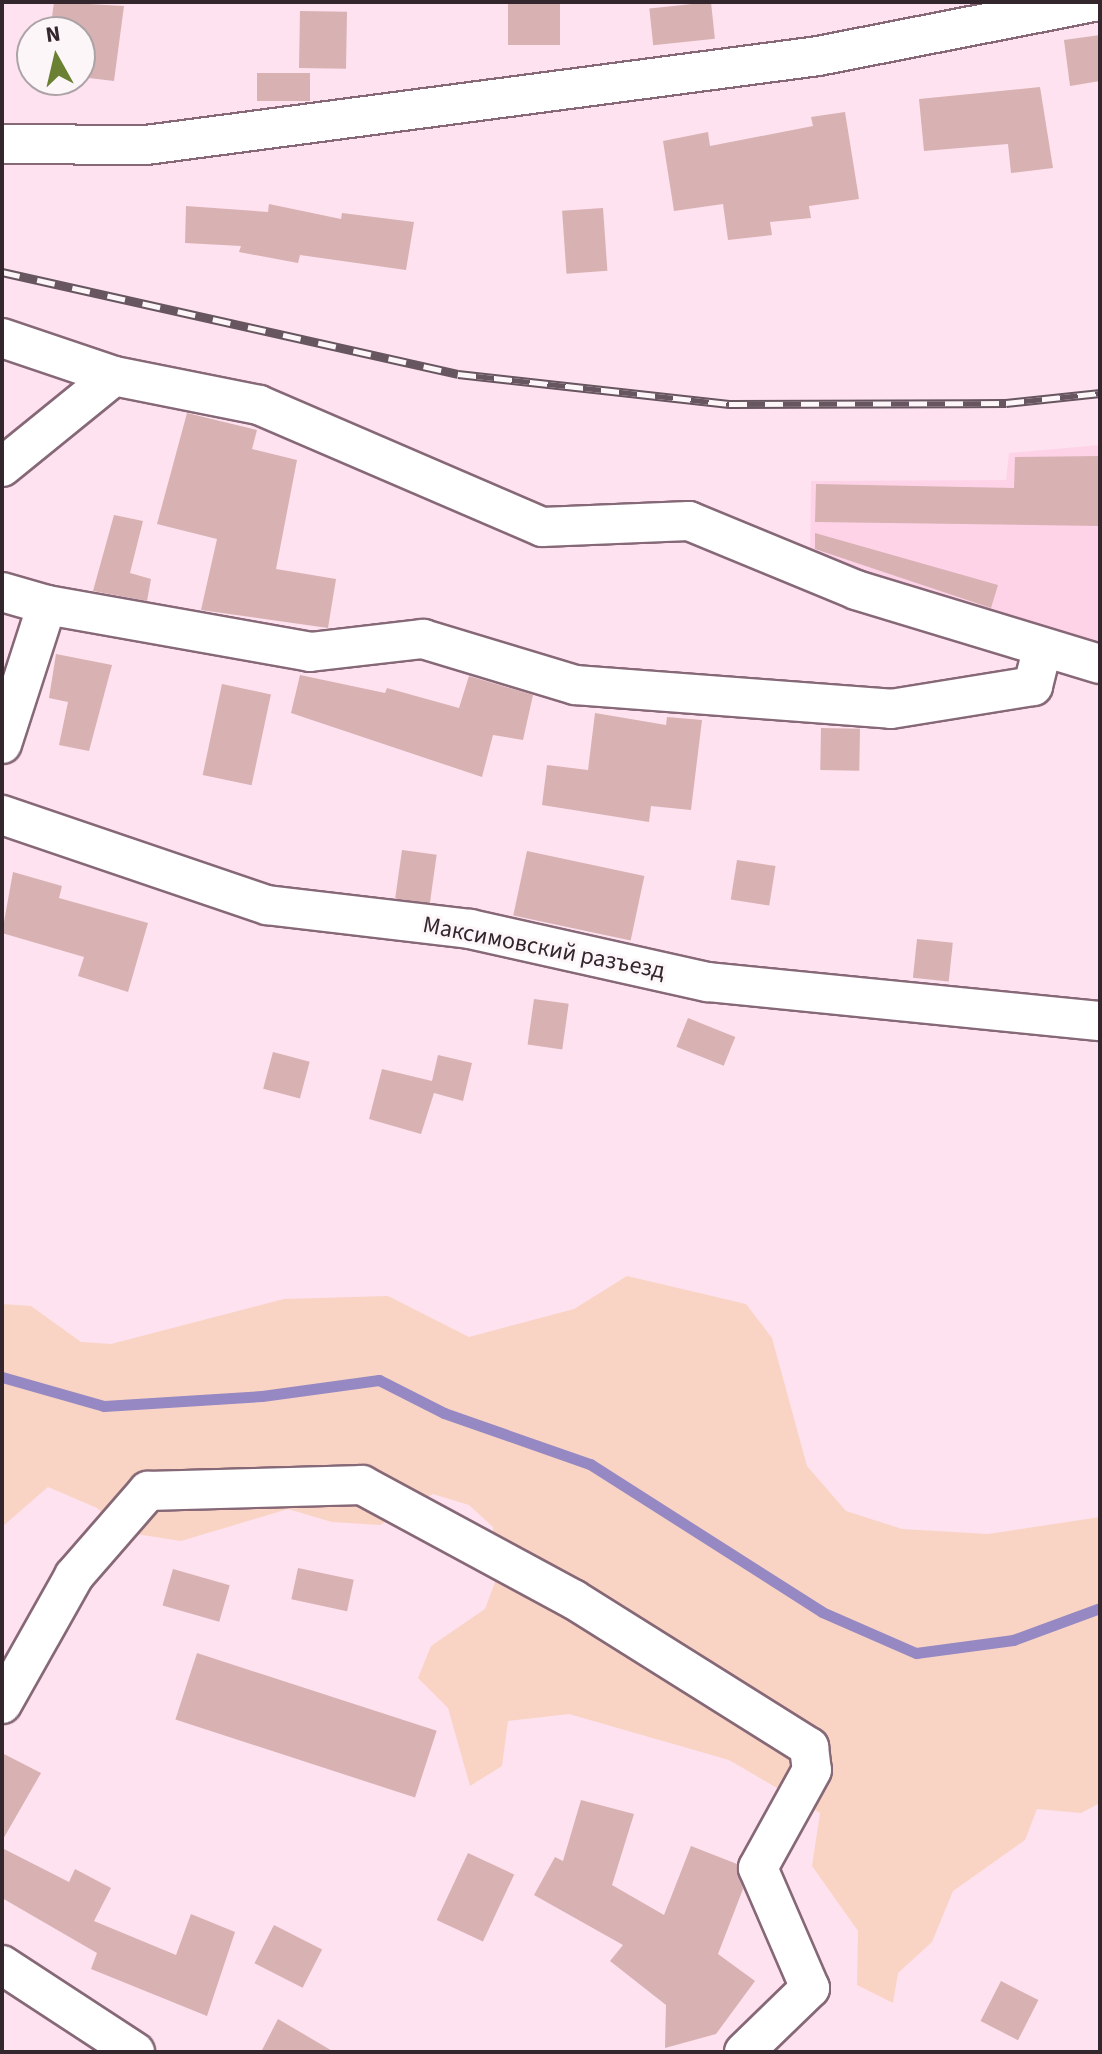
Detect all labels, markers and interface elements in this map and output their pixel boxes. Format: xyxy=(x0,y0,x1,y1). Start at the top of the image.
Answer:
north arrow xyxy=(16,16,96,96)
text: N xyxy=(43,17,62,51)
street label: Максимовский разъезд xyxy=(420,910,668,986)

